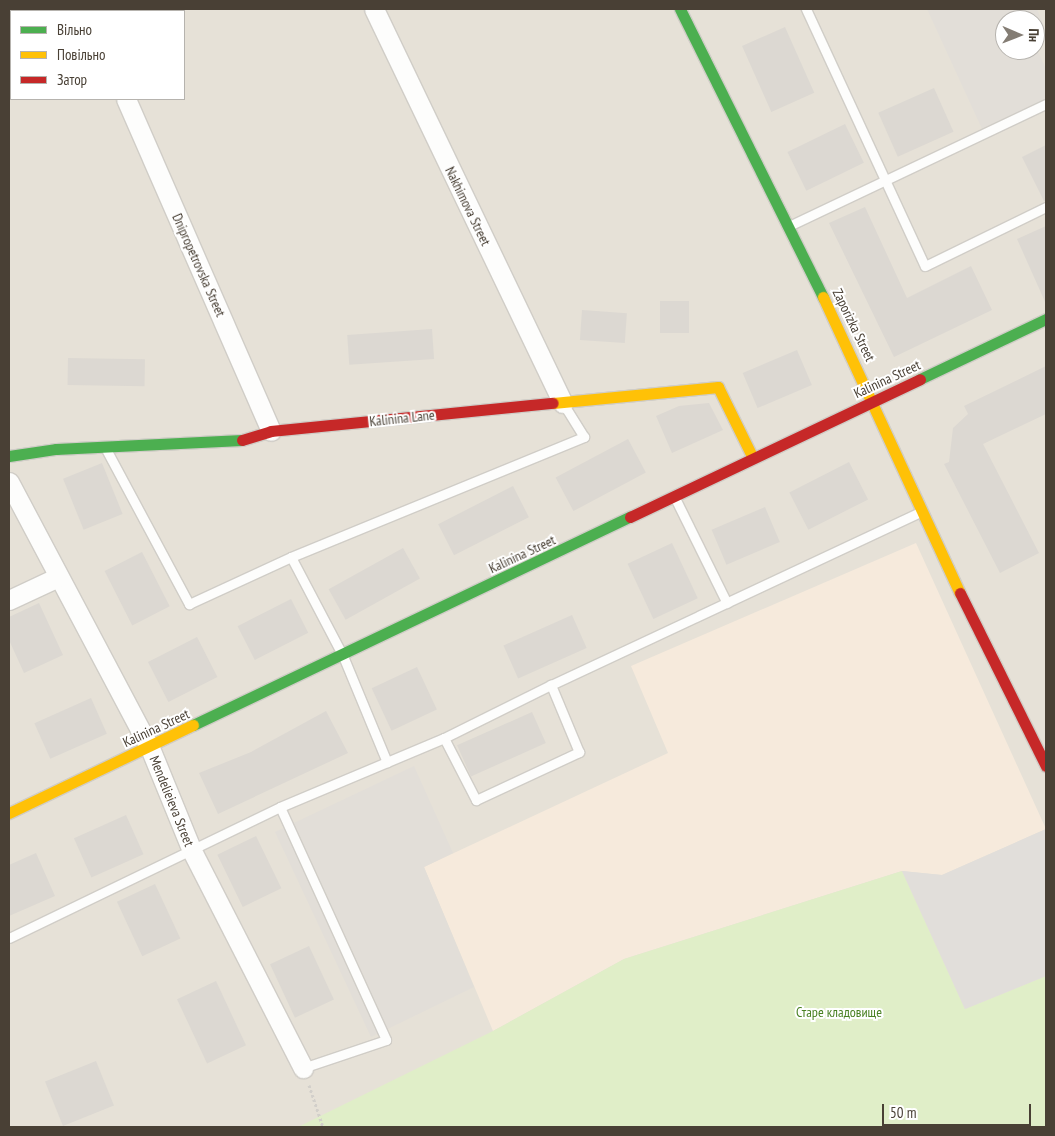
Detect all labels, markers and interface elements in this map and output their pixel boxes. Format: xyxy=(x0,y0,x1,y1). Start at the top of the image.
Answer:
legend xyxy=(10,10,185,100)
north arrow xyxy=(995,10,1045,60)
text: Вільно xyxy=(57,20,92,39)
text: Пн xyxy=(1025,28,1043,42)
text: Повільно xyxy=(57,45,105,64)
text: Затор xyxy=(57,70,87,89)
street label: Nakhimova Street xyxy=(442,164,494,248)
street label: Dnipropetrovska Street xyxy=(169,211,229,319)
street label: Zaporizka Street xyxy=(829,286,879,364)
street label: Kalinina Street xyxy=(851,356,923,402)
street label: Kalinina Lane xyxy=(369,406,435,430)
street label: Kalinina Street xyxy=(486,531,558,577)
street label: Kalinina Street xyxy=(120,705,192,751)
street label: Mendelieieva Street xyxy=(146,753,198,849)
park label: Старе кладовище xyxy=(796,1004,882,1020)
scale bar xyxy=(885,1094,1034,1126)
text: 50 m xyxy=(890,1103,916,1122)

